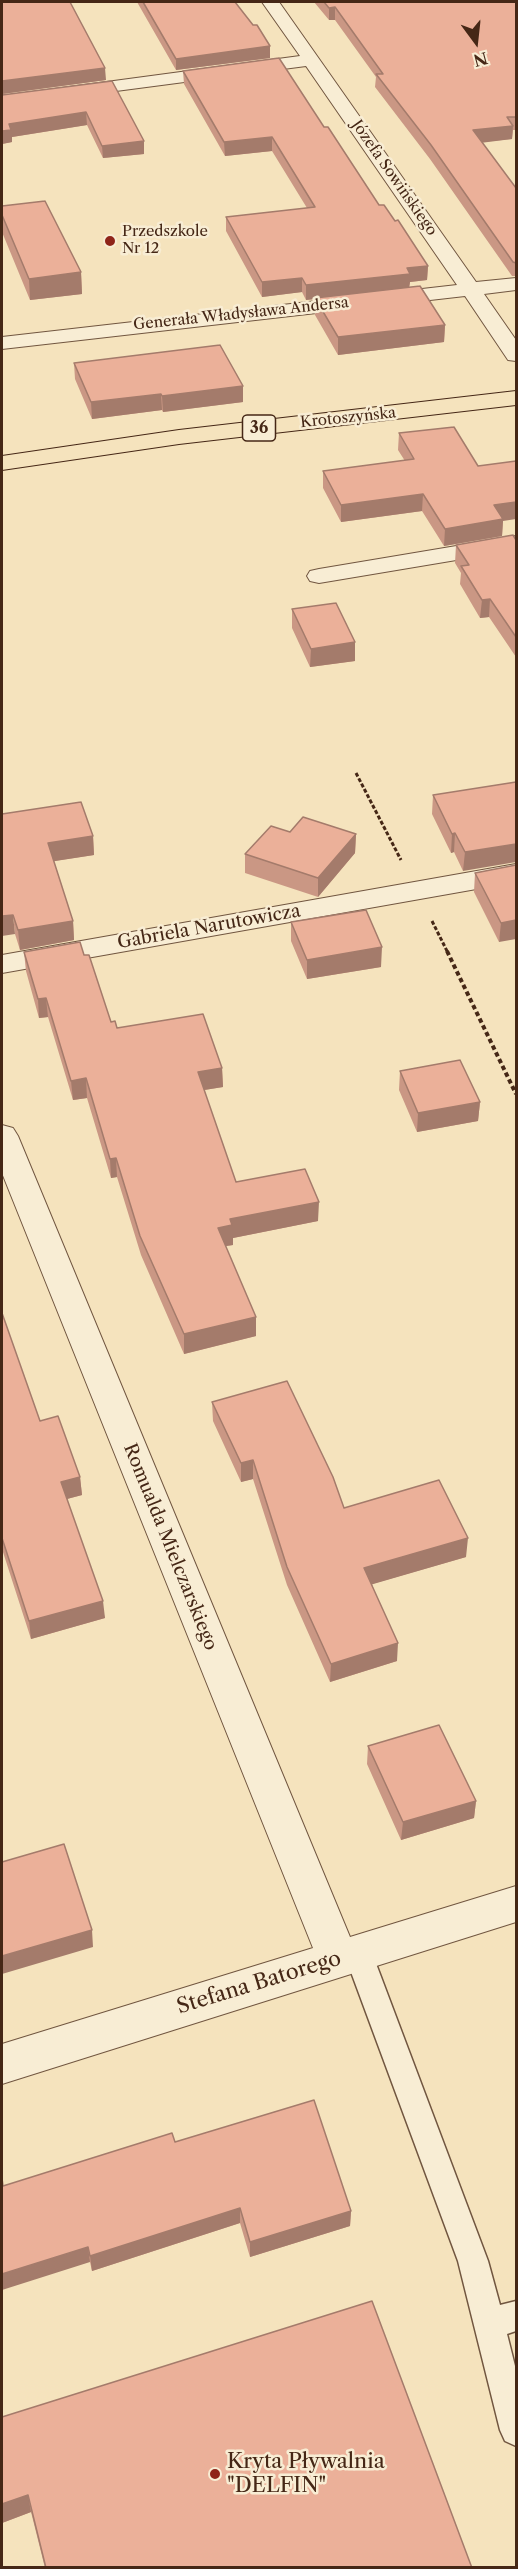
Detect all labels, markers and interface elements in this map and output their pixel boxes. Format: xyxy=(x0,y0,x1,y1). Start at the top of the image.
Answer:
north arrow xyxy=(446,12,506,72)
text: N xyxy=(471,48,490,71)
street label: Józefa Sowińskiego xyxy=(347,117,441,239)
place label: Przedszkole Nr 12 xyxy=(122,223,208,258)
marker: Przedszkole Nr 12 xyxy=(103,234,117,248)
street label: Generała Władysława Andersa xyxy=(132,294,350,334)
street label: Krotoszyńska xyxy=(299,404,397,432)
road number: 36 xyxy=(242,415,276,441)
street label: Gabriela Narutowicza xyxy=(116,900,302,954)
street label: Romualda Mielczarskiego xyxy=(119,1440,221,1654)
street label: Stefana Batorego xyxy=(174,1946,344,2020)
place label: Kryta Pływalnia "DELFIN" xyxy=(227,2449,385,2499)
marker: Kryta Pływalnia "DELFIN" xyxy=(208,2467,222,2481)

